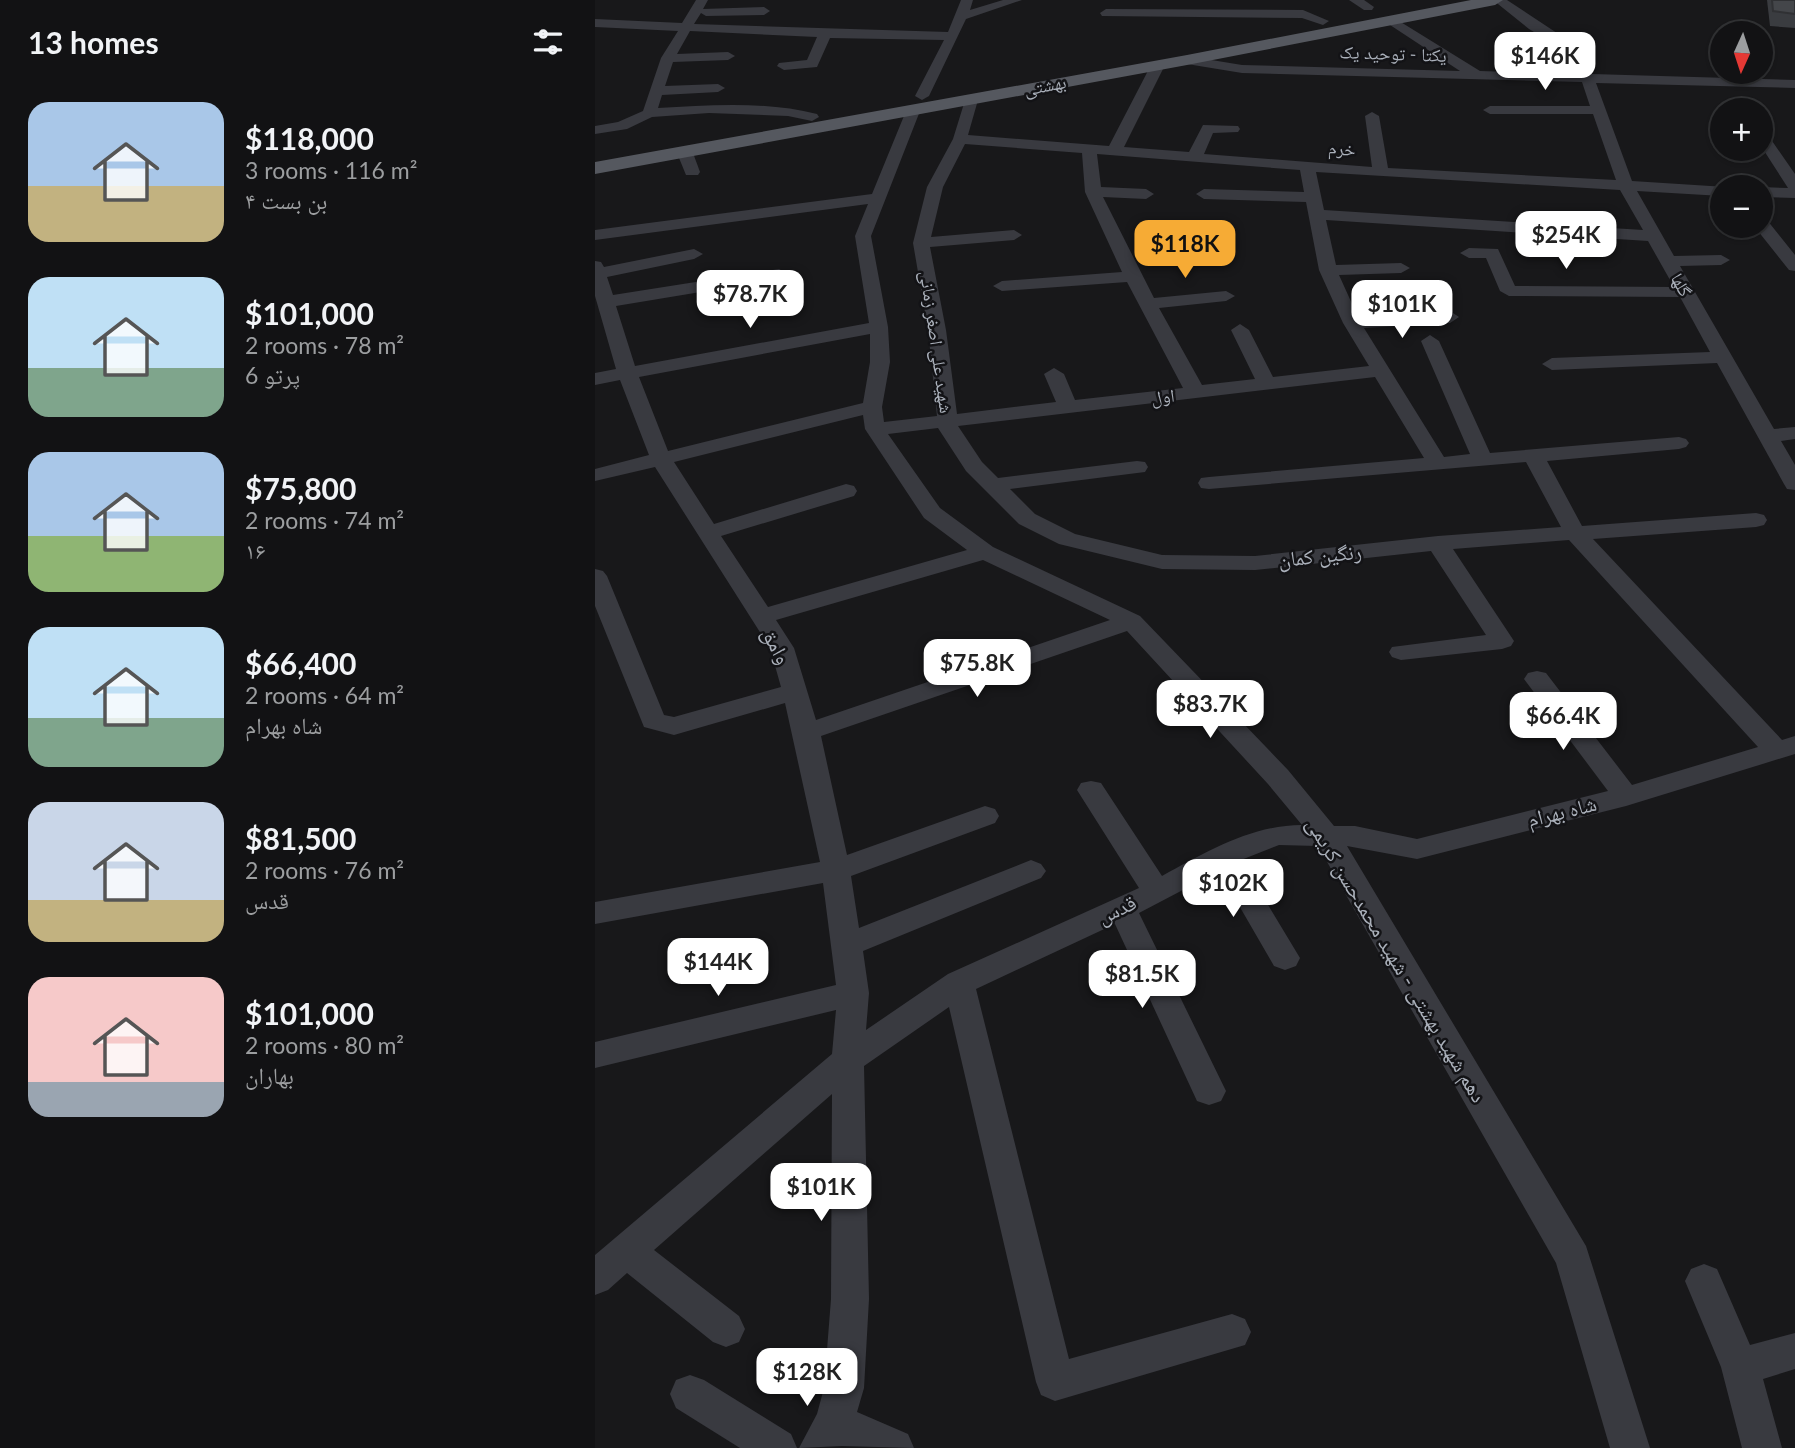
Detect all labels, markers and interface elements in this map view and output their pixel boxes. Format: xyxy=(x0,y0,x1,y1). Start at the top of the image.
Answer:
north arrow xyxy=(1710,21,1773,84)
map controls xyxy=(1710,21,1773,238)
icon: filters xyxy=(529,23,567,61)
text: 13 homes xyxy=(28,24,159,60)
pin: $146K xyxy=(1496,32,1594,92)
street label: یکتا - توحید یک xyxy=(1339,40,1447,66)
text: $146K xyxy=(1510,41,1580,69)
street label: بهشتی xyxy=(1022,70,1068,101)
button: + xyxy=(1710,98,1773,161)
text: $118,000 xyxy=(245,120,374,156)
icon: home xyxy=(84,130,168,214)
street label: خرم xyxy=(1327,136,1357,162)
text: 3 rooms · 116 m² xyxy=(245,156,417,184)
button: − xyxy=(1710,175,1773,238)
text: بن بست ۴ xyxy=(245,186,327,214)
pin: $254K xyxy=(1517,212,1615,271)
pin: $118K xyxy=(1136,220,1234,280)
text: $254K xyxy=(1531,220,1601,248)
text: $118K xyxy=(1150,229,1220,257)
street label: شهید علی اصغر زمانی xyxy=(915,269,958,415)
street label: گلها xyxy=(1667,269,1697,300)
pin: $78.7K xyxy=(693,270,807,330)
text: $78.7K xyxy=(713,279,787,307)
pin: $101K xyxy=(1353,280,1451,340)
text: $101K xyxy=(1367,289,1437,317)
text: $101,000 xyxy=(245,295,374,331)
icon: home xyxy=(84,305,168,389)
text: 2 rooms · 78 m² xyxy=(245,331,404,359)
text: پرتو 6 xyxy=(245,361,300,389)
street label: اول xyxy=(1150,384,1176,409)
text: $75,800 xyxy=(245,470,356,506)
icon: home xyxy=(84,480,168,564)
text: 2 rooms · 74 m² xyxy=(245,506,404,534)
text: ۱۶ xyxy=(245,536,266,564)
street label: رنگین کمان xyxy=(1277,538,1363,573)
street label: وامق xyxy=(756,623,797,669)
pin: $75.8K xyxy=(920,640,1034,699)
text: $66,400 xyxy=(245,645,356,681)
text: $75.8K xyxy=(940,648,1014,676)
icon: home xyxy=(84,655,168,739)
pin: $83.7K xyxy=(1153,680,1267,740)
text: 2 rooms · 64 m² xyxy=(245,681,404,709)
text: $83.7K xyxy=(1173,689,1247,717)
pin: $66.4K xyxy=(1506,692,1620,752)
text: $66.4K xyxy=(1526,701,1600,729)
text: شاه بهرام xyxy=(245,711,322,739)
street label: شاه بهرام xyxy=(1524,790,1600,834)
street label: دهم شهید بهشتی - شهید محمدحسن کریمی xyxy=(1300,812,1492,1108)
text: $81,500 xyxy=(245,820,356,856)
icon: home xyxy=(84,830,168,914)
text: 2 rooms · 76 m² xyxy=(245,856,404,884)
pin: $102K xyxy=(1184,860,1282,919)
text: $102K xyxy=(1198,868,1268,896)
text: قدس xyxy=(245,886,289,914)
street label: قدس xyxy=(1093,889,1141,930)
pin: $144K xyxy=(669,939,767,998)
text: $144K xyxy=(683,947,753,975)
pin: $81.5K xyxy=(1085,950,1199,1010)
text: $81.5K xyxy=(1105,959,1179,987)
text: $101,000 xyxy=(245,995,374,1031)
icon: home xyxy=(84,1005,168,1089)
text: 2 rooms · 80 m² xyxy=(245,1031,404,1059)
text: بهاران xyxy=(245,1061,294,1089)
pin: $101K xyxy=(772,1164,870,1223)
text: $101K xyxy=(786,1172,856,1200)
pin: $128K xyxy=(758,1348,856,1408)
text: $128K xyxy=(772,1357,842,1385)

